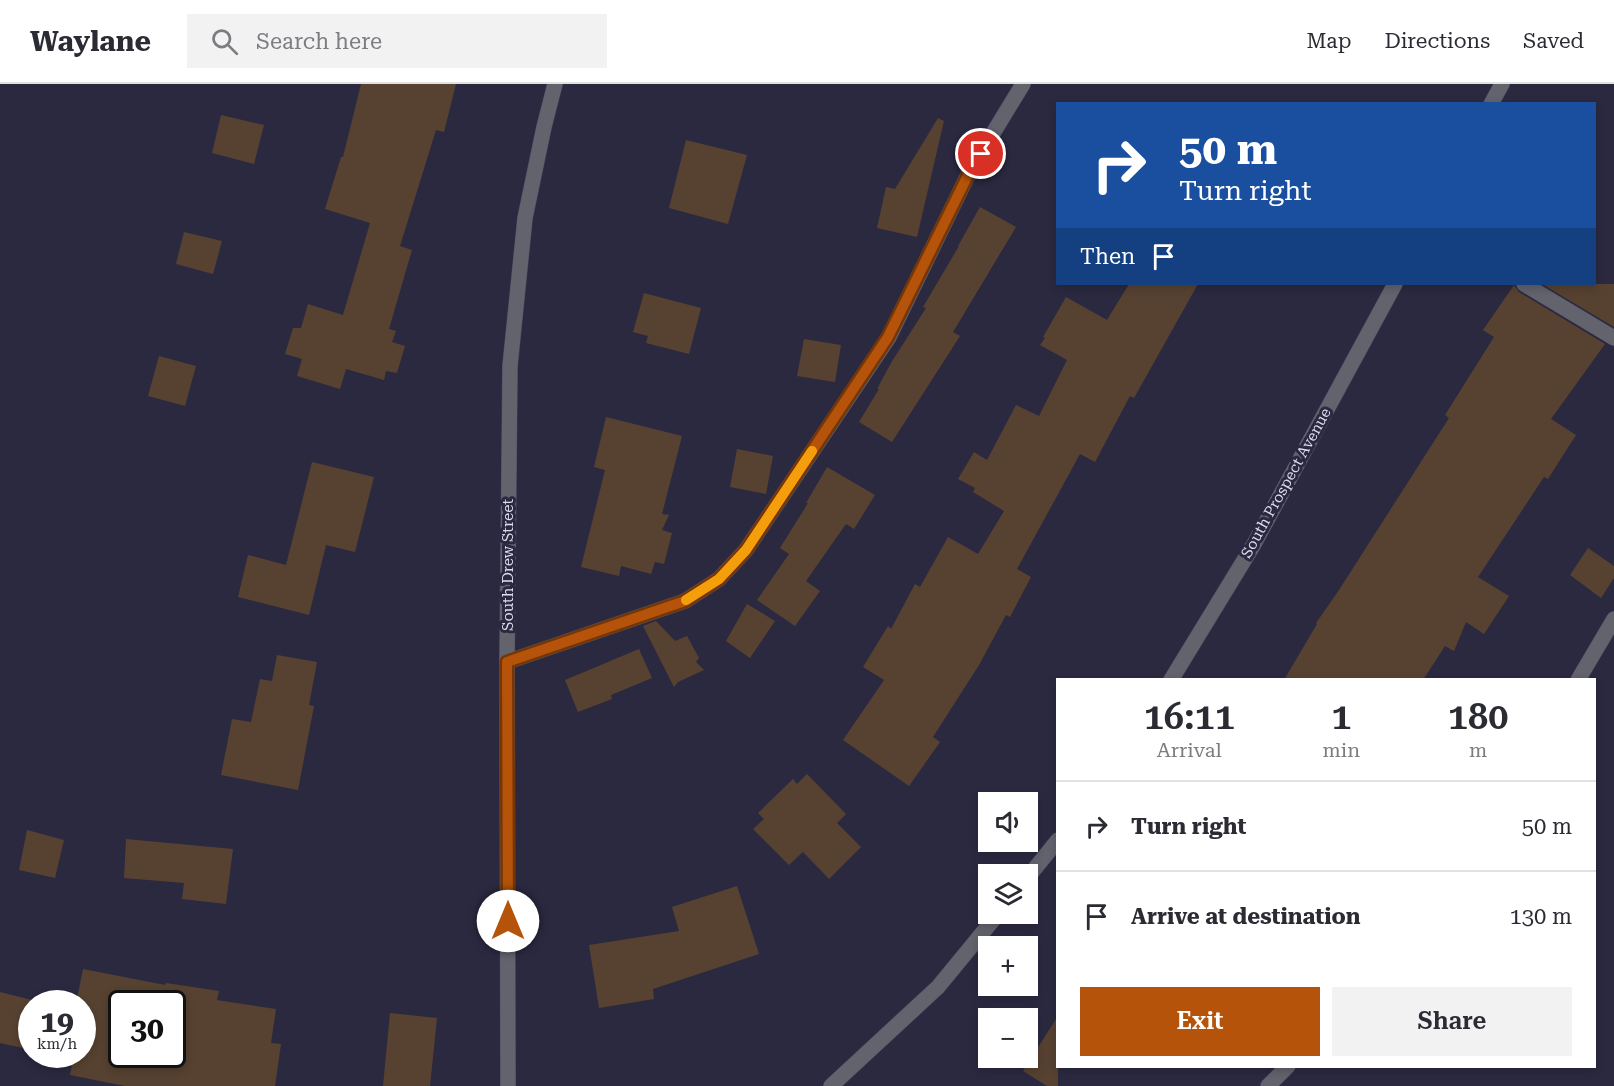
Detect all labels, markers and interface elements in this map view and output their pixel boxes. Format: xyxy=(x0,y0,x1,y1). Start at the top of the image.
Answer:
search box xyxy=(187,14,607,68)
text: Waylane xyxy=(30,25,151,58)
icon: search xyxy=(208,25,241,58)
text: Search here xyxy=(256,29,382,54)
text: Map xyxy=(1307,29,1351,53)
text: Directions xyxy=(1384,29,1490,53)
text: Saved xyxy=(1523,29,1584,53)
text: 50 m xyxy=(1179,125,1277,174)
icon: right xyxy=(1080,126,1158,204)
pin xyxy=(955,128,1006,179)
icon: arrive xyxy=(964,137,997,170)
text: Turn right xyxy=(1179,175,1312,207)
icon: arrive xyxy=(1147,240,1180,273)
text: Then xyxy=(1080,244,1135,269)
street label: South Prospect Avenue xyxy=(1237,405,1335,561)
street label: South Drew Street xyxy=(499,499,517,631)
text: 16:11 xyxy=(1144,696,1235,738)
text: 1 xyxy=(1331,696,1351,738)
text: 180 xyxy=(1448,696,1508,738)
text: Arrival xyxy=(1157,738,1222,762)
text: min xyxy=(1323,738,1360,762)
text: m xyxy=(1469,738,1487,762)
map controls xyxy=(978,792,1038,1068)
button: sound xyxy=(978,792,1038,852)
icon: right xyxy=(1080,810,1113,843)
text: Turn right xyxy=(1131,814,1246,839)
text: 50 m xyxy=(1522,814,1572,839)
button: layers xyxy=(978,864,1038,924)
position arrow xyxy=(476,889,540,953)
icon: arrive xyxy=(1080,900,1113,933)
text: Arrive at destination xyxy=(1131,904,1360,929)
text: 130 m xyxy=(1509,904,1572,929)
button: + xyxy=(978,936,1038,996)
button: Exit xyxy=(1080,987,1320,1056)
button: Share xyxy=(1332,987,1572,1056)
speed limit sign: 30 xyxy=(108,990,186,1068)
text: 19 xyxy=(40,1004,74,1039)
button: − xyxy=(978,1008,1038,1068)
text: km/h xyxy=(37,1035,77,1053)

